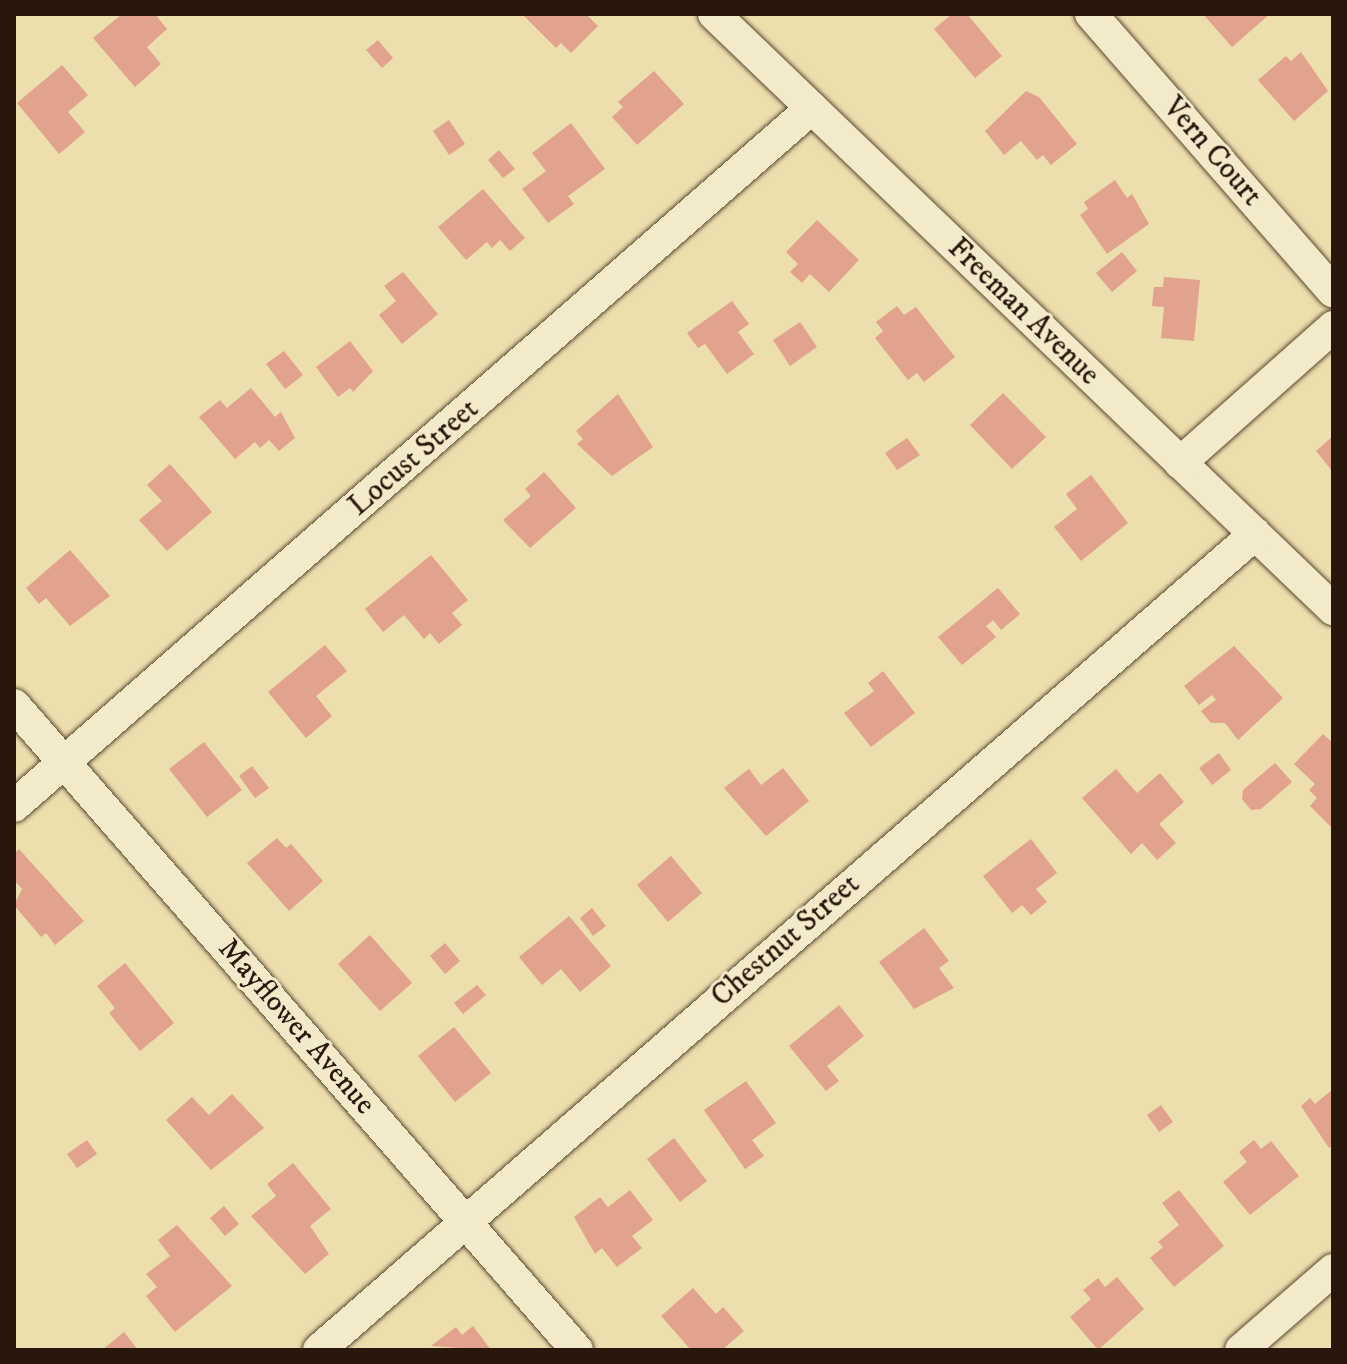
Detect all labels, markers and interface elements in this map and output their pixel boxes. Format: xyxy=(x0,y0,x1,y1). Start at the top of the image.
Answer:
street label: Vern Court xyxy=(1155,90,1269,214)
street label: Freeman Avenue xyxy=(940,231,1106,393)
street label: Locust Street xyxy=(342,392,486,524)
street label: Chestnut Street xyxy=(705,867,867,1015)
street label: Mayflower Avenue xyxy=(210,932,382,1122)

